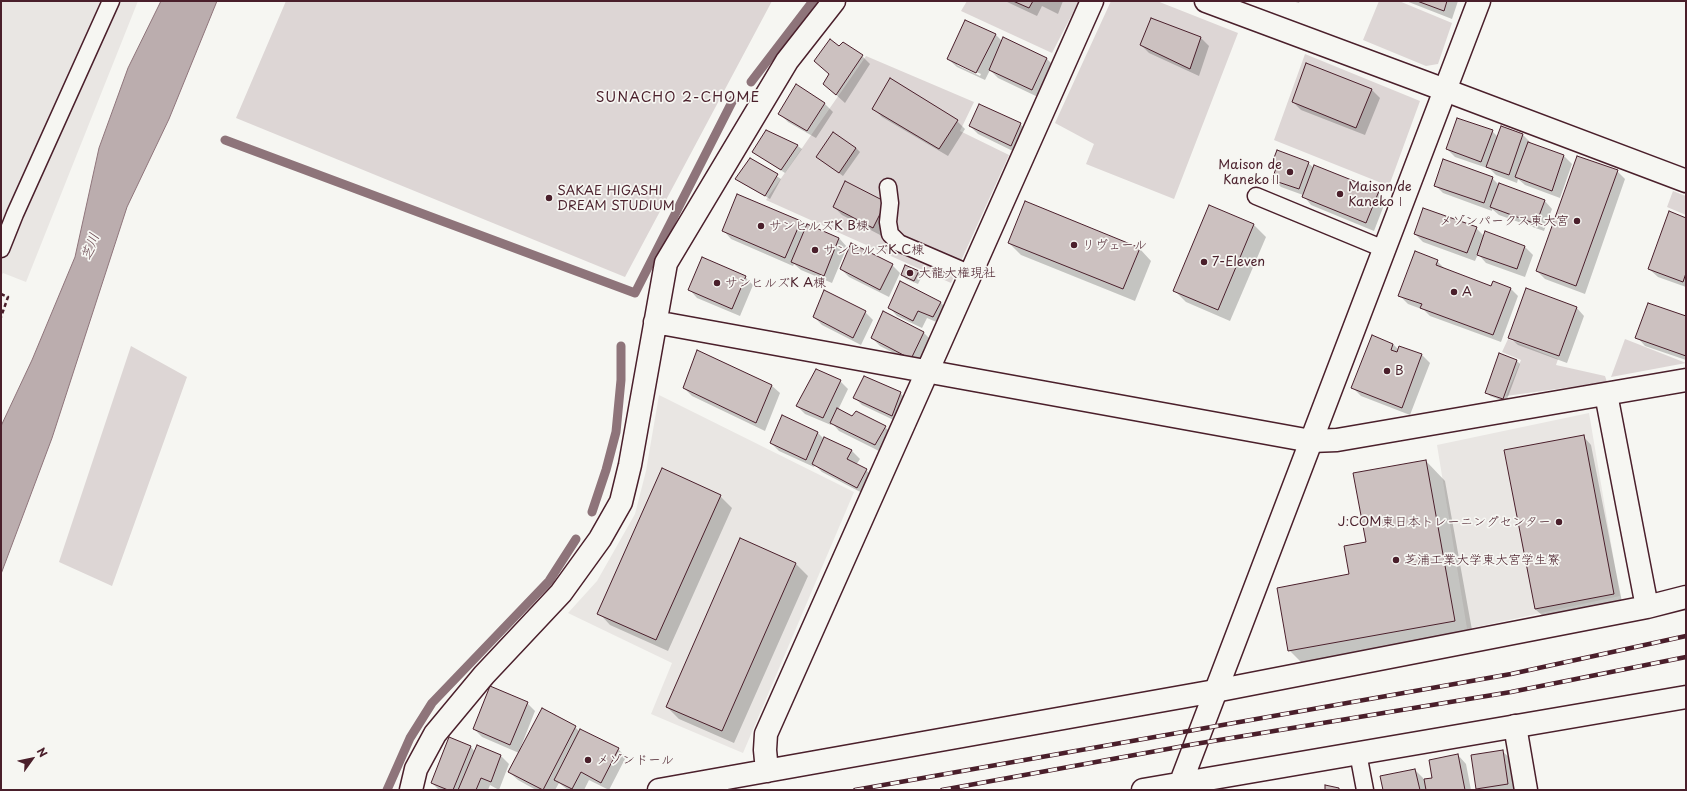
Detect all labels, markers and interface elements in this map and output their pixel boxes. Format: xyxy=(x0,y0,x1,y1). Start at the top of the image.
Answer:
district label: SUNACHO 2-CHOME xyxy=(595,90,761,106)
place label: Maison de KanekoⅡ xyxy=(1218,157,1282,188)
marker: Maison de KanekoⅡ xyxy=(1285,167,1295,177)
place label: Maison de KanekoⅠ xyxy=(1348,179,1412,210)
place label: SAKAE HIGASHI DREAM STUDIUM xyxy=(557,183,675,214)
marker: Maison de KanekoⅠ xyxy=(1335,189,1345,199)
marker: SAKAE HIGASHI DREAM STUDIUM xyxy=(544,193,554,203)
place label: メゾンパークス東大宮 xyxy=(1439,213,1569,229)
marker: メゾンパークス東大宮 xyxy=(1572,216,1582,226)
place label: サンヒルズK B棟 xyxy=(769,218,869,234)
marker: サンヒルズK B棟 xyxy=(756,221,766,231)
water label: 芝川 xyxy=(78,231,104,263)
place label: リヴェール xyxy=(1082,237,1147,253)
marker: リヴェール xyxy=(1069,240,1079,250)
place label: サンヒルズK C棟 xyxy=(823,242,924,258)
marker: サンヒルズK C棟 xyxy=(810,245,820,255)
place label: 7-Eleven xyxy=(1212,254,1265,270)
marker: 7-Eleven xyxy=(1199,257,1209,267)
place label: 大龍大権現社 xyxy=(918,265,996,281)
marker: 大龍大権現社 xyxy=(905,268,915,278)
place label: サンヒルズK A棟 xyxy=(725,275,826,291)
marker: サンヒルズK A棟 xyxy=(712,278,722,288)
place label: A xyxy=(1462,284,1472,300)
marker: A xyxy=(1449,287,1459,297)
place label: B xyxy=(1395,363,1404,379)
marker: B xyxy=(1382,366,1392,376)
place label: J:COM東日本トレーニングセンター xyxy=(1338,514,1551,530)
marker: J:COM東日本トレーニングセンター xyxy=(1554,517,1564,527)
place label: 芝浦工業大学東大宮学生寮 xyxy=(1404,552,1560,568)
marker: 芝浦工業大学東大宮学生寮 xyxy=(1391,555,1401,565)
north arrow xyxy=(12,739,52,779)
text: N xyxy=(33,744,52,760)
place label: メゾンドール xyxy=(596,752,674,768)
marker: メゾンドール xyxy=(583,755,593,765)

